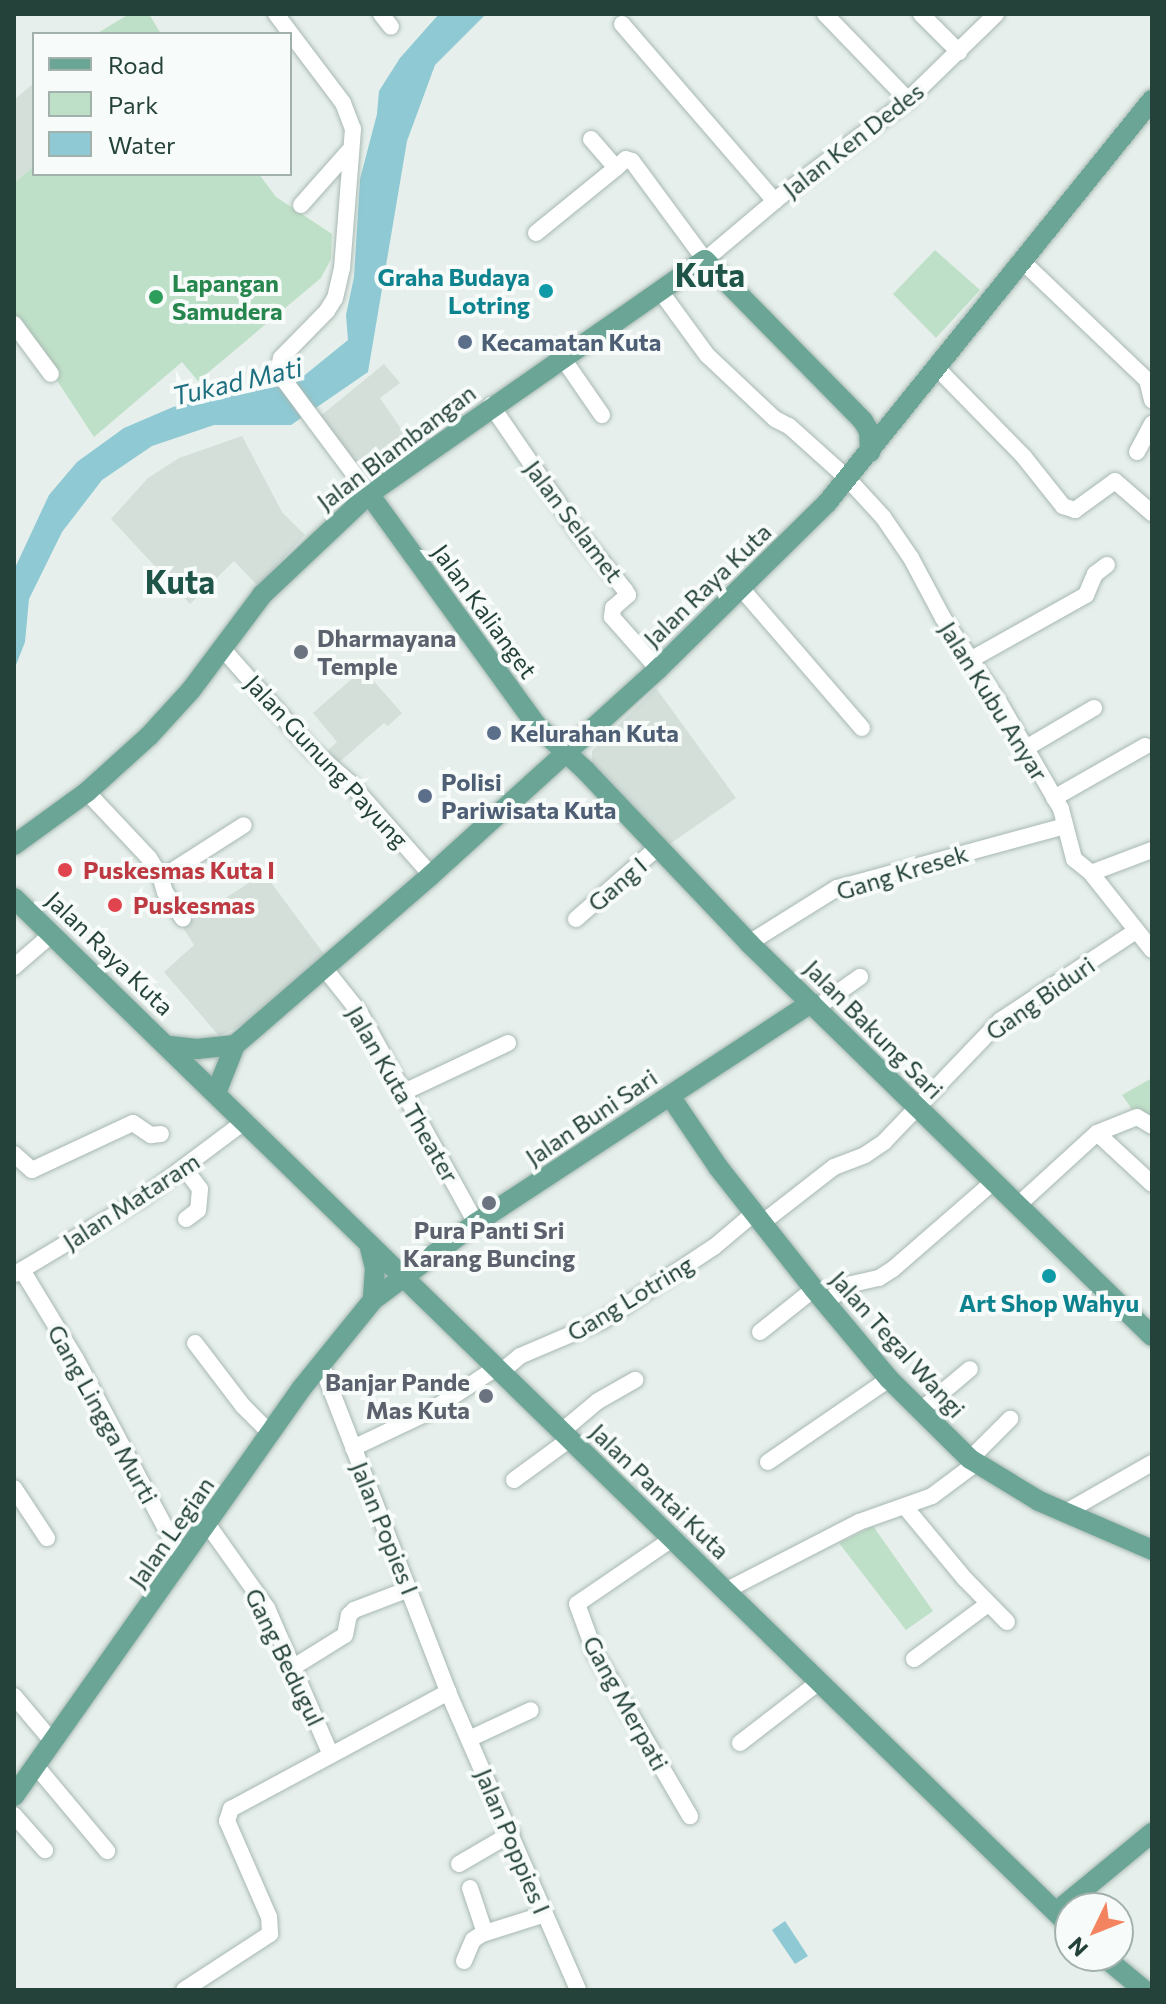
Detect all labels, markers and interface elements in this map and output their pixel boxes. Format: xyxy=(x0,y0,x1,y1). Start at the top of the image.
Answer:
legend xyxy=(32,32,292,176)
text: Road xyxy=(108,50,164,79)
street label: Jalan Ken Dedes xyxy=(777,76,929,204)
text: Park xyxy=(108,90,158,119)
text: Water xyxy=(108,130,176,159)
district label: Kuta xyxy=(675,255,745,293)
place label: Graha Budaya Lotring xyxy=(378,263,530,319)
place label: Lapangan Samudera xyxy=(172,269,283,325)
marker: Graha Budaya Lotring xyxy=(537,282,555,300)
marker: Lapangan Samudera xyxy=(147,288,165,306)
place label: Kecamatan Kuta xyxy=(481,328,661,356)
marker: Kecamatan Kuta xyxy=(456,333,474,351)
water label: Tukad Mati xyxy=(169,351,305,411)
street label: Jalan Blambangan xyxy=(311,378,481,516)
street label: Jalan Selamet xyxy=(519,454,629,588)
street label: Jalan Raya Kuta xyxy=(637,517,777,653)
street label: Jalan Kalianget xyxy=(427,538,543,684)
district label: Kuta xyxy=(145,562,215,600)
street label: Jalan Kubu Anyar xyxy=(933,616,1055,786)
place label: Dharmayana Temple xyxy=(317,624,456,680)
marker: Dharmayana Temple xyxy=(292,643,310,661)
street label: Jalan Gunung Payung xyxy=(239,669,415,853)
place label: Kelurahan Kuta xyxy=(510,719,679,747)
marker: Kelurahan Kuta xyxy=(485,724,503,742)
place label: Polisi Pariwisata Kuta xyxy=(441,768,616,824)
marker: Polisi Pariwisata Kuta xyxy=(416,787,434,805)
street label: Gang Kresek xyxy=(833,838,971,906)
street label: Gang I xyxy=(582,851,652,917)
place label: Puskesmas Kuta I xyxy=(83,856,275,884)
marker: Puskesmas Kuta I xyxy=(54,859,76,881)
street label: Jalan Raya Kuta xyxy=(40,885,180,1021)
place label: Puskesmas xyxy=(133,891,255,919)
marker: Puskesmas xyxy=(104,894,126,916)
street label: Gang Biduri xyxy=(980,950,1100,1046)
street label: Jalan Bakung Sari xyxy=(799,954,949,1104)
street label: Jalan Kuta Theater xyxy=(341,1001,465,1187)
street label: Jalan Buni Sari xyxy=(520,1062,662,1172)
street label: Jalan Mataram xyxy=(57,1146,205,1256)
marker: Pura Panti Sri Karang Buncing xyxy=(480,1194,498,1212)
place label: Pura Panti Sri Karang Buncing xyxy=(403,1216,575,1272)
street label: Gang Lotring xyxy=(562,1249,698,1347)
street label: Jalan Tegal Wangi xyxy=(825,1265,971,1423)
marker: Art Shop Wahyu xyxy=(1040,1267,1058,1285)
place label: Art Shop Wahyu xyxy=(959,1289,1139,1317)
street label: Gang Lingga Murti xyxy=(42,1320,164,1508)
place label: Banjar Pande Mas Kuta xyxy=(325,1368,470,1424)
marker: Banjar Pande Mas Kuta xyxy=(477,1387,495,1405)
street label: Jalan Pantai Kuta xyxy=(584,1417,736,1565)
street label: Jalan Popies I xyxy=(345,1457,425,1599)
street label: Jalan Legian xyxy=(122,1471,220,1593)
street label: Gang Bedugul xyxy=(239,1584,331,1730)
street label: Gang Merpati xyxy=(577,1631,675,1775)
street label: Jalan Poppies I xyxy=(469,1764,557,1918)
north arrow xyxy=(1054,1892,1134,1972)
text: N xyxy=(1062,1932,1093,1963)

